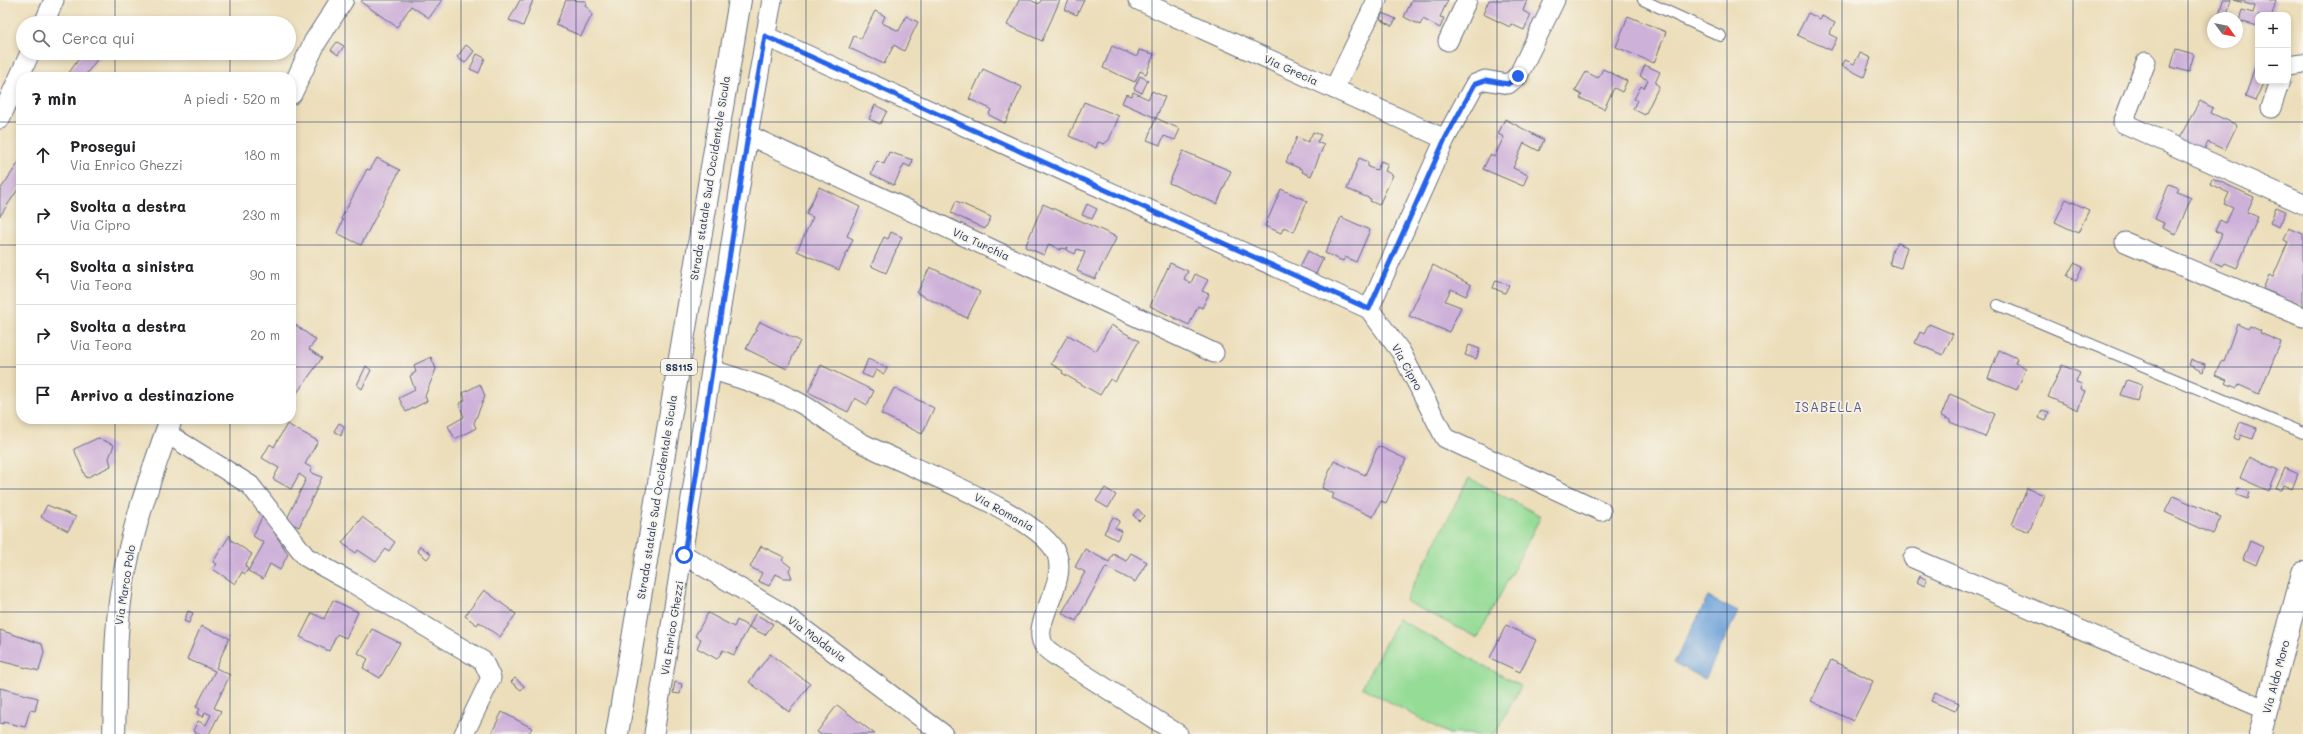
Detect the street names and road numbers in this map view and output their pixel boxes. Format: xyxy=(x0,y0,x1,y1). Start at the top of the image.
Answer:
street label: Via Grecia xyxy=(1262,51,1321,88)
street label: Strada statale Sud Occidentale Sicula xyxy=(686,75,733,281)
street label: Via Turchia xyxy=(950,224,1012,263)
street label: Via Cipro xyxy=(1389,341,1427,393)
road number: SS115 xyxy=(661,359,697,375)
street label: Strada statale Sud Occidentale Sicula xyxy=(633,394,680,600)
street label: Via Romania xyxy=(972,489,1037,534)
street label: Via Marco Polo xyxy=(111,543,138,626)
street label: Via Enrico Ghezzi xyxy=(657,580,686,676)
street label: Via Moldavia xyxy=(785,612,850,665)
street label: Via Aldo Moro xyxy=(2258,638,2293,715)

